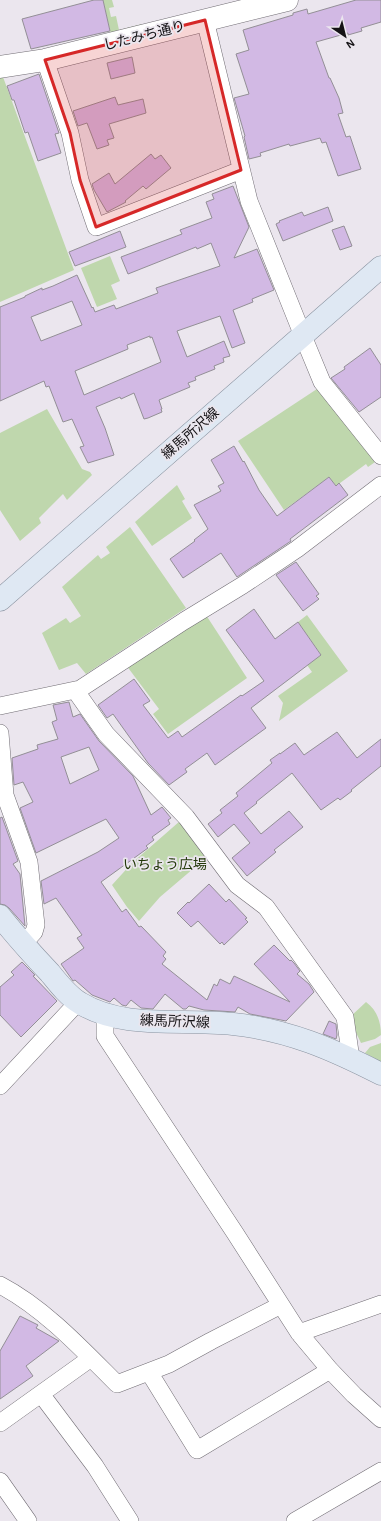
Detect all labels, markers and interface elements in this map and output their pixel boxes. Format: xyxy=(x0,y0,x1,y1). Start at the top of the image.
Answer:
north arrow xyxy=(325,16,365,56)
street label: したみち通り xyxy=(102,18,187,53)
text: N xyxy=(344,37,357,50)
street label: 練馬所沢線 xyxy=(159,405,222,462)
park label: いちょう広場 xyxy=(123,857,207,872)
street label: 練馬所沢線 xyxy=(140,1013,210,1030)

